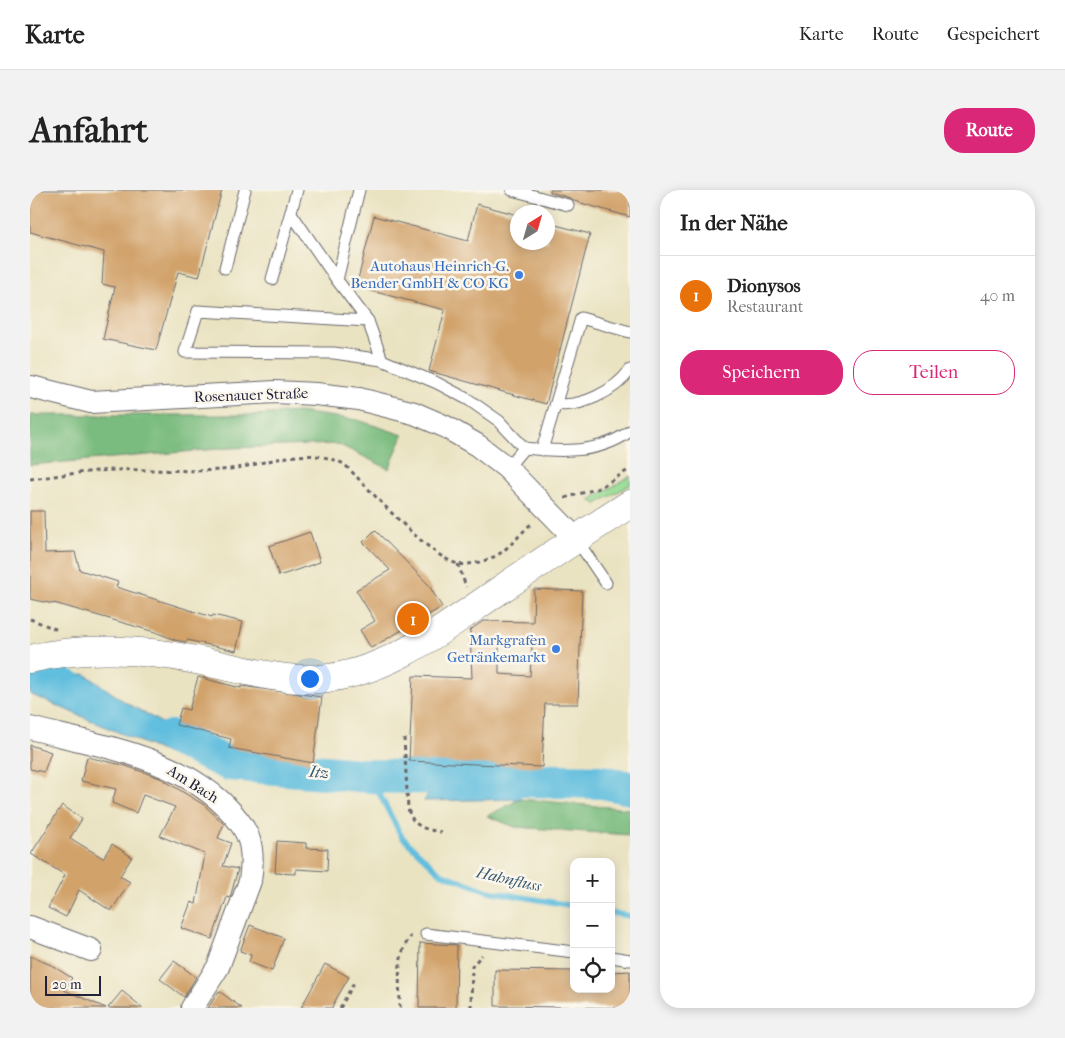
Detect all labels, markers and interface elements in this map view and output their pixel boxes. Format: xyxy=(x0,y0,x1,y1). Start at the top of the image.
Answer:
text: Karte xyxy=(25,21,85,49)
text: Karte xyxy=(799,24,844,45)
text: Route xyxy=(872,24,919,45)
text: Gespeichert xyxy=(947,24,1040,45)
button: Route xyxy=(944,108,1035,153)
text: Anfahrt xyxy=(30,110,148,151)
north arrow xyxy=(510,205,555,250)
text: In der Nähe xyxy=(680,211,788,235)
place label: Autohaus Heinrich-G. Bender GmbH & CO KG xyxy=(351,257,509,292)
marker: Autohaus Heinrich-G. Bender GmbH & CO KG xyxy=(513,269,525,281)
text: Dionysos xyxy=(727,275,801,297)
text: 1 xyxy=(693,286,699,305)
text: 40 m xyxy=(980,286,1015,305)
text: Restaurant xyxy=(727,297,803,316)
button: Speichern xyxy=(680,350,843,395)
button: Teilen xyxy=(853,350,1015,395)
street label: Rosenauer Straße xyxy=(194,384,309,406)
pin: 1 xyxy=(397,600,429,638)
place label: Markgrafen Getränkemarkt xyxy=(447,631,547,666)
marker: Markgrafen Getränkemarkt xyxy=(550,643,562,655)
your location xyxy=(297,666,323,692)
street label: Am Bach xyxy=(163,761,222,807)
water label: Itz xyxy=(307,762,330,782)
map controls xyxy=(570,858,615,993)
button: + xyxy=(570,858,615,903)
water label: Hahnfluss xyxy=(474,862,544,896)
button: − xyxy=(570,903,615,948)
button: locate xyxy=(570,948,615,993)
scale bar xyxy=(45,973,101,996)
text: 20 m xyxy=(52,976,82,993)

